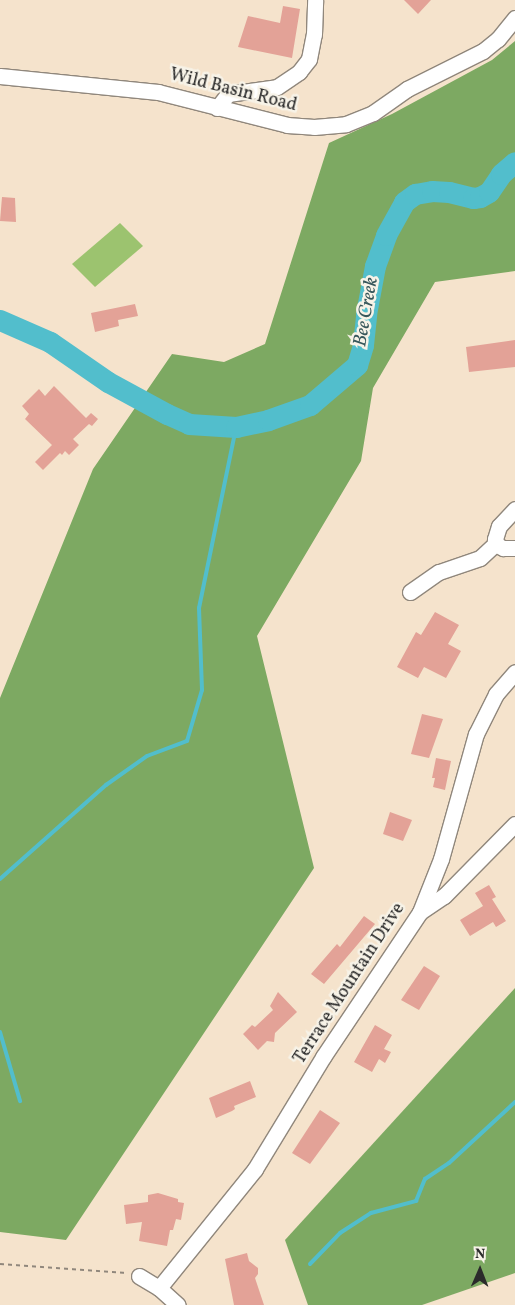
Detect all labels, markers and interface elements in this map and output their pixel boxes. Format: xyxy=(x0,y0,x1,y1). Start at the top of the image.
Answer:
street label: Wild Basin Road xyxy=(167,65,299,117)
water label: Bee Creek xyxy=(350,276,384,348)
street label: Terrace Mountain Drive xyxy=(290,899,410,1069)
north arrow xyxy=(455,1245,505,1295)
text: N xyxy=(475,1245,486,1264)

